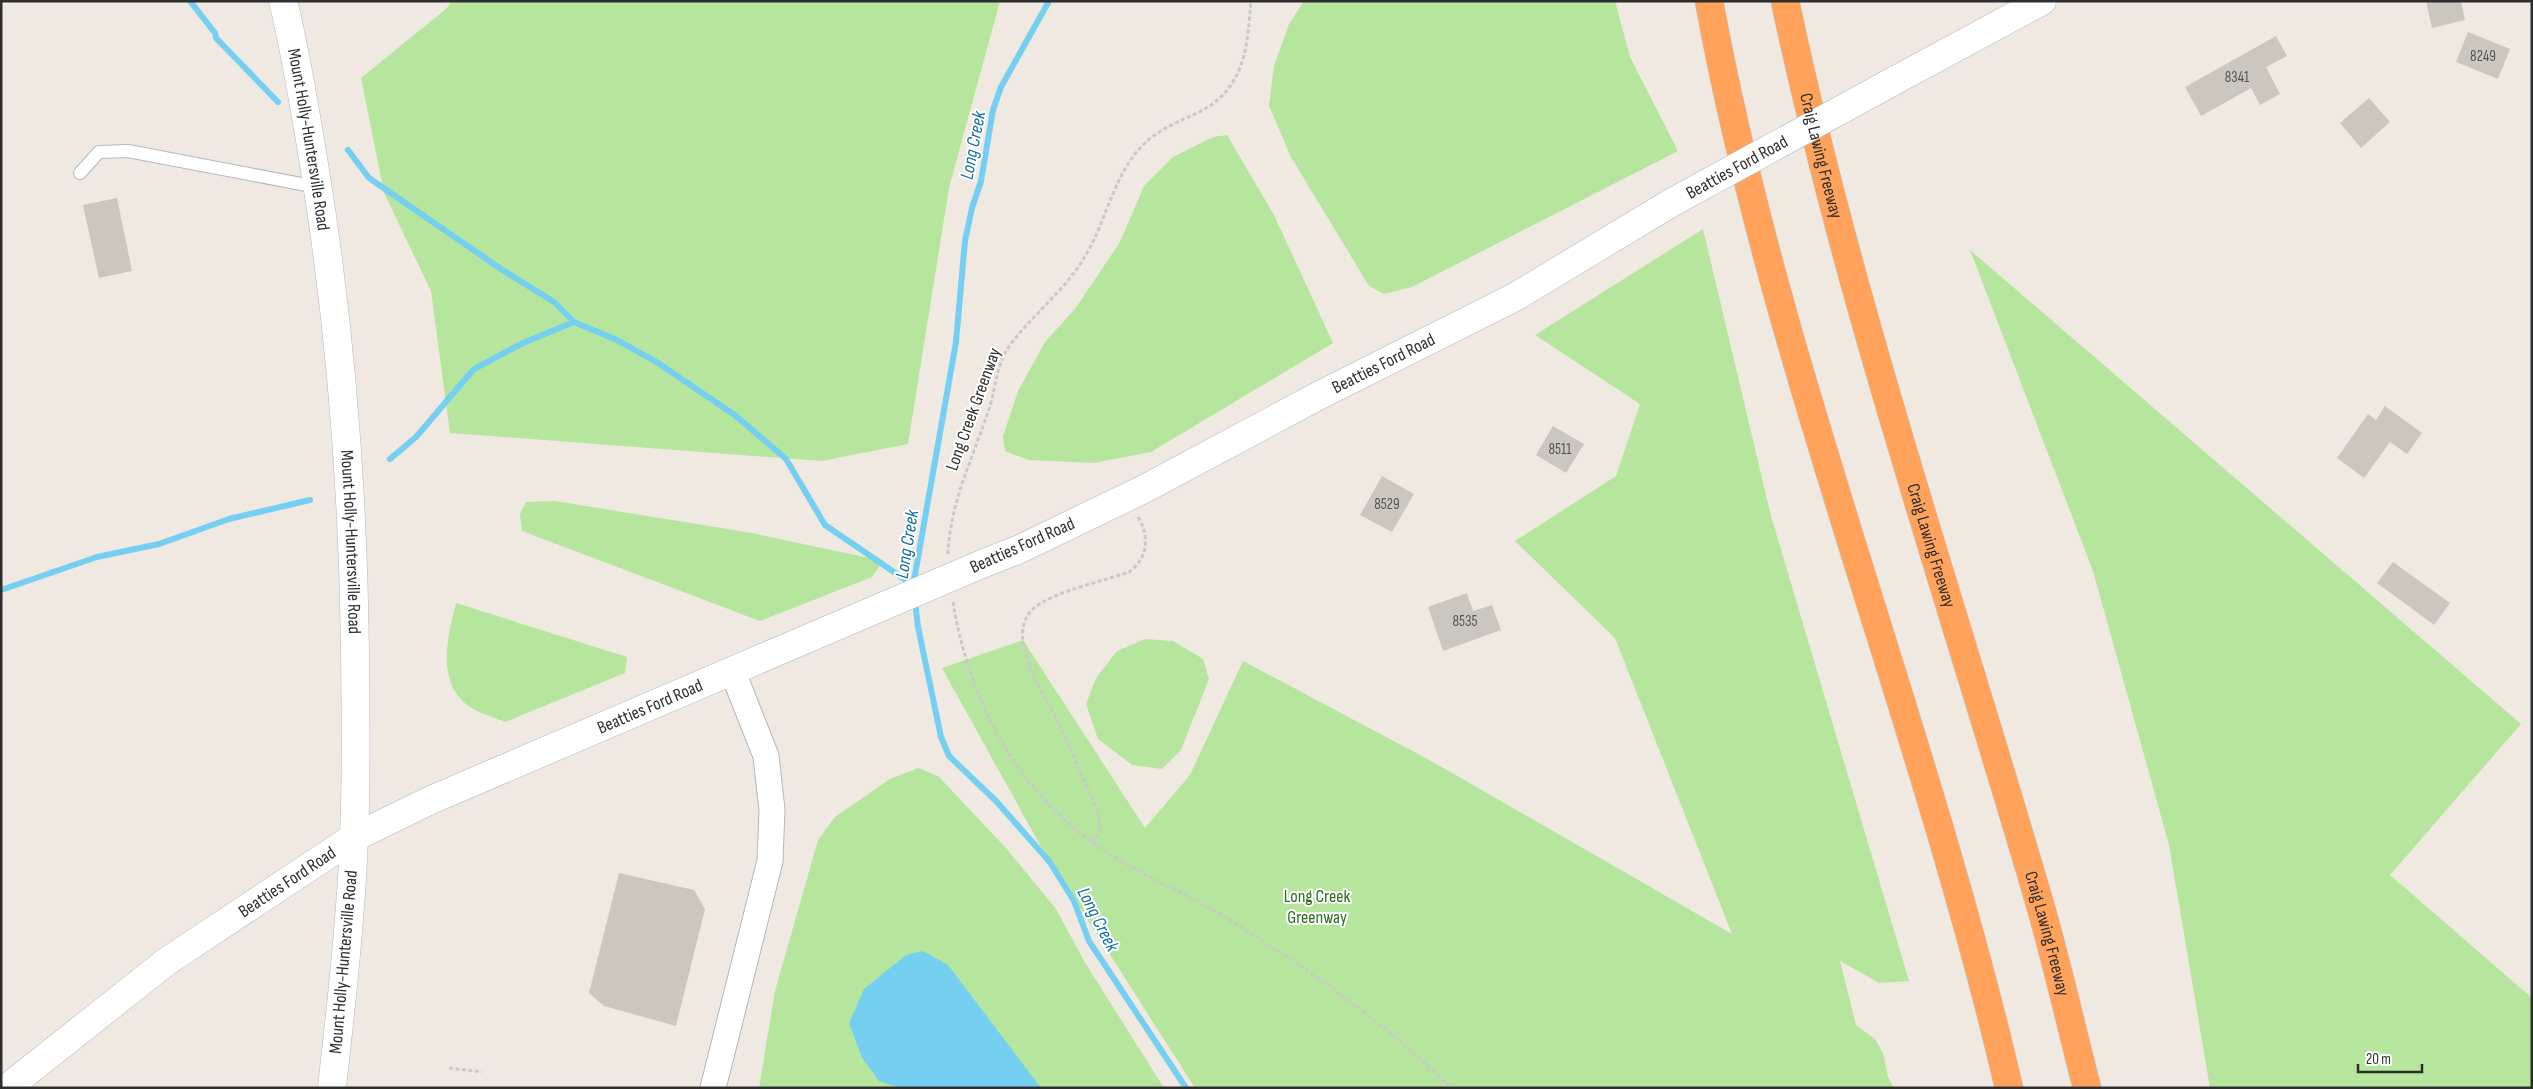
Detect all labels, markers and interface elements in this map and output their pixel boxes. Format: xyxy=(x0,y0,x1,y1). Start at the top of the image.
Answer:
street label: Mount Holly-Huntersville Road xyxy=(283,47,334,232)
house number: 8249 xyxy=(2470,47,2496,66)
house number: 8341 xyxy=(2225,68,2250,87)
street label: Craig Lawing Freeway xyxy=(1795,91,1847,221)
water label: Long Creek xyxy=(956,108,992,181)
street label: Beatties Ford Road xyxy=(1683,131,1791,204)
street label: Beatties Ford Road xyxy=(1329,329,1439,398)
street label: Long Creek Greenway xyxy=(942,345,1005,473)
house number: 8511 xyxy=(1548,440,1572,459)
street label: Mount Holly-Huntersville Road xyxy=(336,449,365,634)
street label: Craig Lawing Freeway xyxy=(1902,481,1960,610)
house number: 8529 xyxy=(1374,495,1400,514)
water label: Long Creek xyxy=(891,507,924,580)
street label: Beatties Ford Road xyxy=(967,513,1078,578)
house number: 8535 xyxy=(1453,612,1477,631)
street label: Beatties Ford Road xyxy=(594,675,706,739)
street label: Beatties Ford Road xyxy=(235,842,340,922)
street label: Mount Holly-Huntersville Road xyxy=(325,869,362,1055)
street label: Craig Lawing Freeway xyxy=(2020,869,2074,998)
water label: Long Creek xyxy=(1072,884,1124,956)
park label: Long Creek Greenway xyxy=(1284,886,1350,928)
scale bar xyxy=(2358,1042,2422,1074)
text: 20 m xyxy=(2366,1050,2391,1069)

